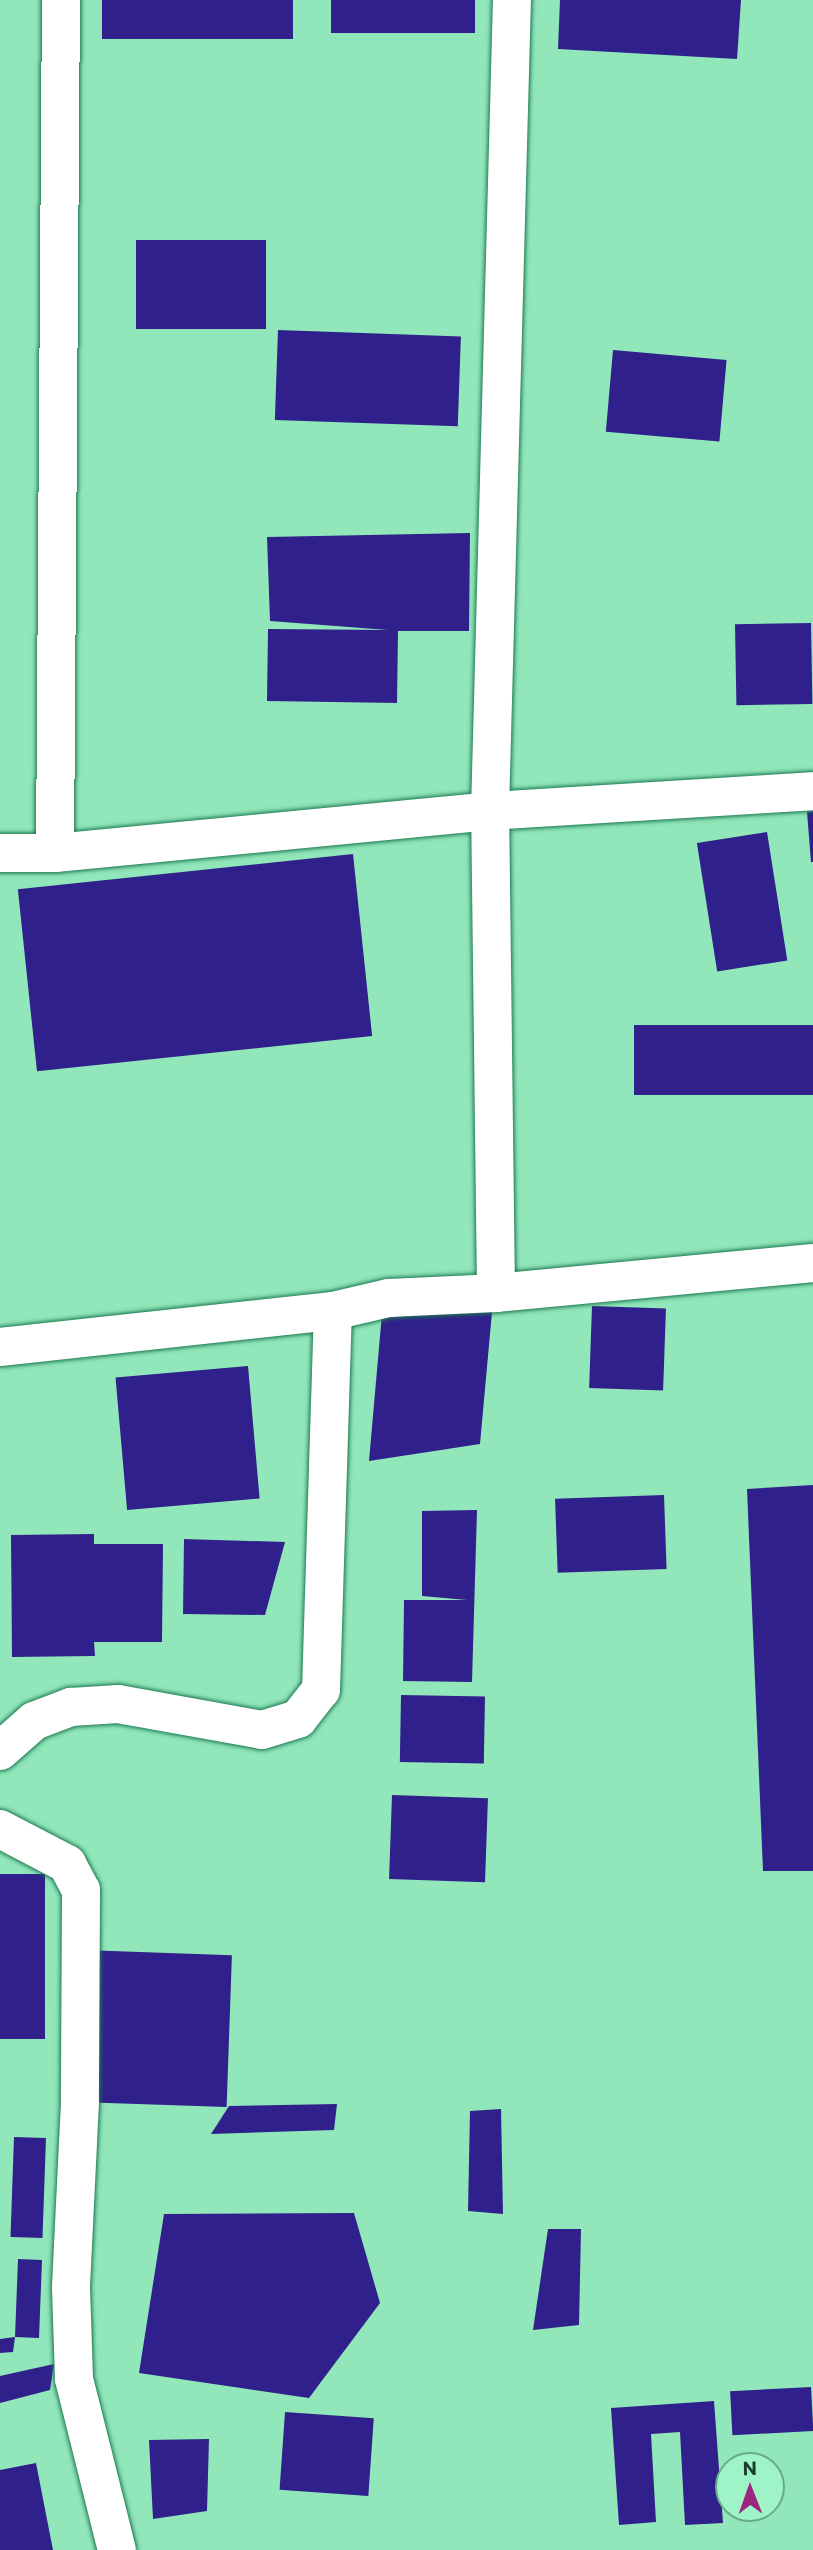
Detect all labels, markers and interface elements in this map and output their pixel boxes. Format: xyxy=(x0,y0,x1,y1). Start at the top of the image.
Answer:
north arrow xyxy=(715,2452,785,2522)
text: N xyxy=(742,2456,757,2479)

